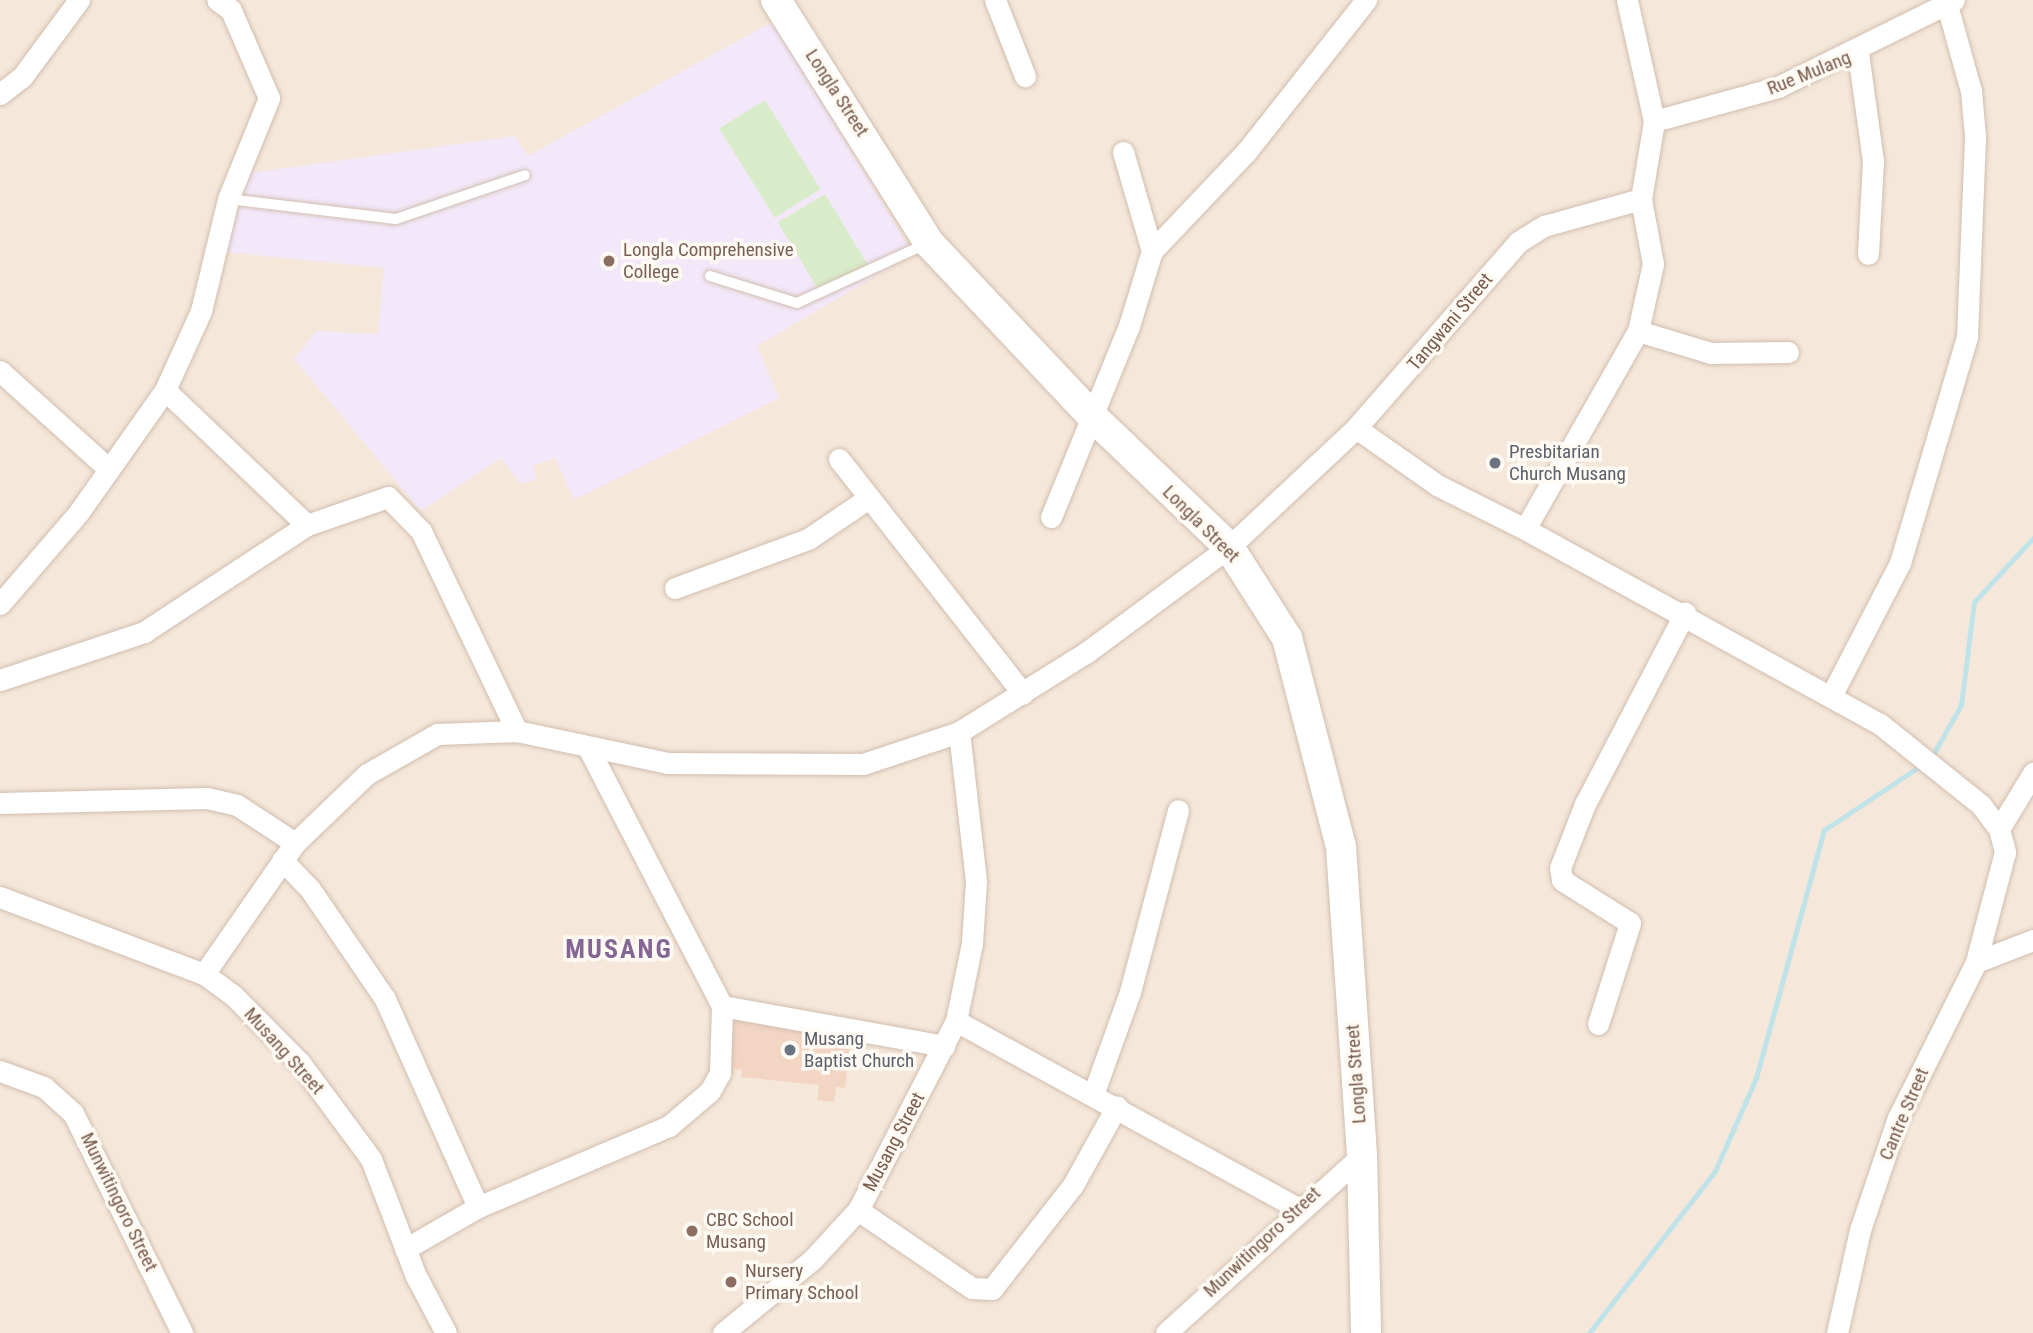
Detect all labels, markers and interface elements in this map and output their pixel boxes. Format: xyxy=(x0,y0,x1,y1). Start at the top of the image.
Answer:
street label: Longla Street xyxy=(800,45,874,141)
street label: Rue Mulang xyxy=(1764,46,1854,100)
place label: Longla Comprehensive College xyxy=(623,239,794,283)
marker: Longla Comprehensive College xyxy=(601,253,617,269)
street label: Tangwani Street xyxy=(1403,269,1497,375)
place label: Presbitarian Church Musang xyxy=(1509,441,1626,485)
marker: Presbitarian Church Musang xyxy=(1487,455,1503,471)
street label: Longla Street xyxy=(1158,481,1244,567)
district label: MUSANG xyxy=(566,934,672,966)
street label: Musang Street xyxy=(239,1003,329,1099)
street label: Longla Street xyxy=(1341,1024,1371,1124)
place label: Musang Baptist Church xyxy=(804,1028,914,1072)
marker: Musang Baptist Church xyxy=(782,1042,798,1058)
street label: Cantre Street xyxy=(1874,1064,1934,1164)
street label: Musang Street xyxy=(858,1089,930,1195)
street label: Munwitingoro Street xyxy=(76,1129,162,1275)
street label: Munwitingoro Street xyxy=(1199,1182,1325,1302)
place label: CBC School Musang xyxy=(706,1209,794,1253)
marker: CBC School Musang xyxy=(684,1223,700,1239)
place label: Nursery Primary School xyxy=(745,1260,859,1304)
marker: Nursery Primary School xyxy=(723,1274,739,1290)

